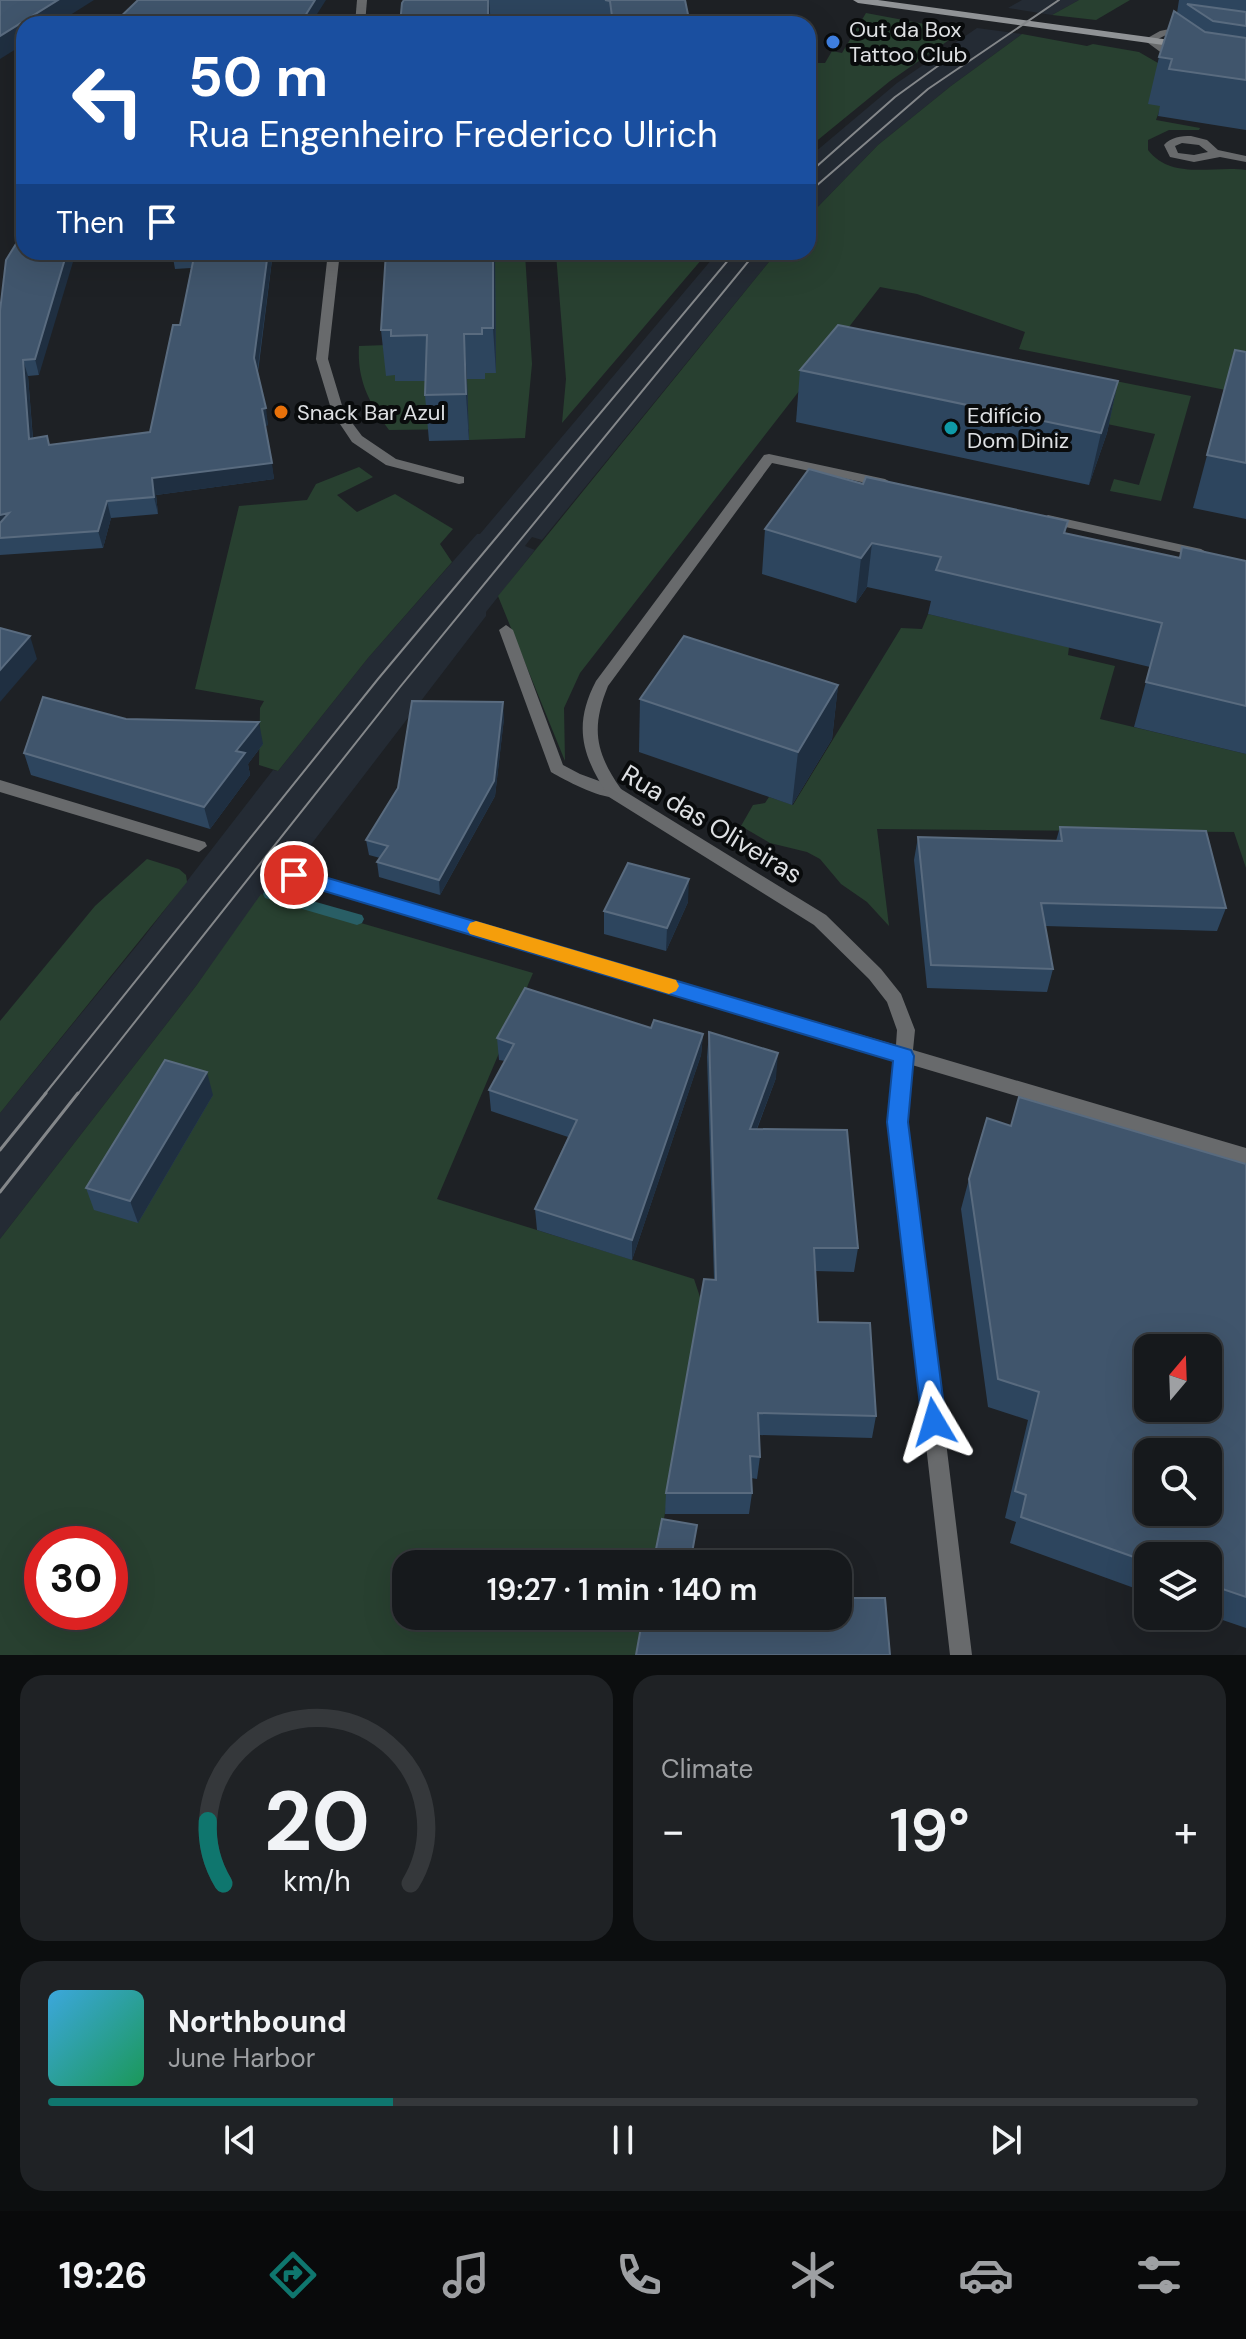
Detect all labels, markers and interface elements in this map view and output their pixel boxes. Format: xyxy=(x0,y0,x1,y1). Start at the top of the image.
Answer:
place label: Out da Box Tattoo Club xyxy=(849,15,967,69)
marker: Out da Box Tattoo Club xyxy=(824,33,842,51)
text: 50 m xyxy=(188,40,328,113)
icon: left xyxy=(56,48,160,152)
text: Rua Engenheiro Frederico Ulrich xyxy=(188,111,718,158)
icon: arrive xyxy=(140,200,184,244)
text: Then xyxy=(56,203,124,242)
place label: Snack Bar Azul xyxy=(297,398,445,427)
place label: Edifício Dom Diniz xyxy=(967,401,1069,455)
marker: Snack Bar Azul xyxy=(272,403,290,421)
marker: Edifício Dom Diniz xyxy=(942,419,960,437)
street label: Rua das Oliveiras xyxy=(615,757,809,891)
pin xyxy=(260,841,328,909)
icon: arrive xyxy=(272,853,316,897)
north arrow xyxy=(1134,1334,1222,1422)
map controls xyxy=(1134,1334,1222,1630)
position arrow xyxy=(892,1380,976,1464)
button: search xyxy=(1134,1438,1222,1526)
speed limit sign: 30 xyxy=(24,1526,128,1630)
button: layers xyxy=(1134,1542,1222,1630)
text: 19:27 · 1 min · 140 m xyxy=(487,1570,757,1609)
text: Climate xyxy=(661,1752,753,1786)
text: 20 xyxy=(263,1767,370,1876)
text: 19° xyxy=(889,1791,970,1870)
text: − xyxy=(661,1802,685,1860)
text: + xyxy=(1174,1802,1198,1860)
text: km/h xyxy=(283,1863,350,1900)
text: Northbound xyxy=(168,2002,347,2041)
text: June Harbor xyxy=(168,2041,315,2075)
icon: previous xyxy=(218,2118,262,2162)
icon: pause xyxy=(601,2118,645,2162)
icon: next xyxy=(984,2118,1028,2162)
icon: directions xyxy=(265,2247,321,2303)
icon: music xyxy=(438,2247,494,2303)
icon: phone xyxy=(611,2247,667,2303)
icon: climate xyxy=(785,2247,841,2303)
icon: car xyxy=(958,2247,1014,2303)
icon: filters xyxy=(1131,2247,1187,2303)
text: 19:26 xyxy=(59,2252,147,2299)

